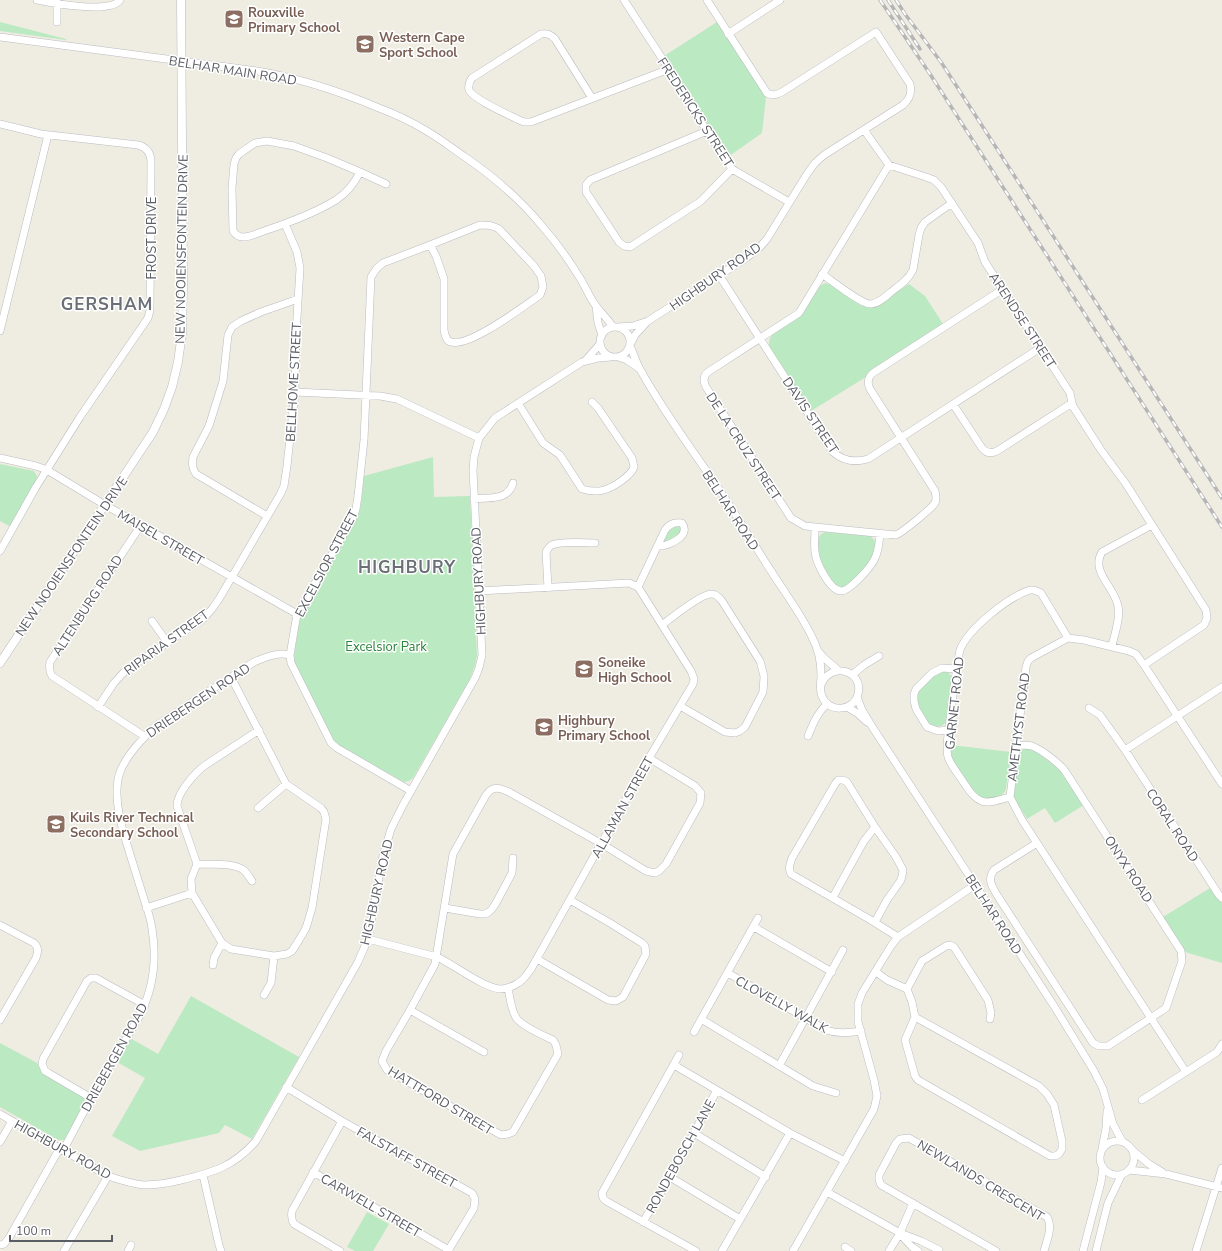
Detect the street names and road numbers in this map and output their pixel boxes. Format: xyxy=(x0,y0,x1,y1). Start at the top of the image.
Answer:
street label: BELHAR MAIN ROAD xyxy=(168,52,298,90)
street label: FREDERICKS STREET xyxy=(653,54,738,171)
street label: NEW NOOIENSFONTEIN DRIVE xyxy=(171,154,193,344)
street label: FROST DRIVE xyxy=(143,197,161,279)
street label: HIGHBURY ROAD xyxy=(666,238,765,315)
street label: ARENDSE STREET xyxy=(984,269,1060,372)
street label: BELLHOME STREET xyxy=(282,322,306,442)
street label: DAVIS STREET xyxy=(778,374,843,458)
street label: DE LA CRUZ STREET xyxy=(702,389,785,504)
street label: BELHAR ROAD xyxy=(697,467,763,554)
street label: NEW NOOIENSFONTEIN DRIVE xyxy=(11,473,132,640)
street label: MAISEL STREET xyxy=(114,506,207,570)
street label: EXCELSIOR STREET xyxy=(291,506,363,620)
street label: HIGHBURY ROAD xyxy=(467,527,491,635)
street label: ALTENBURG ROAD xyxy=(48,552,127,660)
street label: RIPARIA STREET xyxy=(121,606,213,680)
street label: GARNET ROAD xyxy=(941,656,969,750)
street label: DRIEBERGEN ROAD xyxy=(143,659,254,742)
street label: AMETHYST ROAD xyxy=(1003,672,1035,783)
street label: ALLAMAN STREET xyxy=(587,753,658,861)
street label: CORAL ROAD xyxy=(1142,785,1203,866)
street label: ONYX ROAD xyxy=(1100,832,1157,907)
street label: HIGHBURY ROAD xyxy=(356,838,398,947)
street label: BELHAR ROAD xyxy=(960,871,1026,958)
street label: CLOVELLY WALK xyxy=(732,972,832,1038)
street label: DRIEBERGEN ROAD xyxy=(77,1000,152,1115)
street label: HATTFORD STREET xyxy=(384,1062,497,1140)
street label: RONDEBOSCH LANE xyxy=(642,1096,720,1217)
street label: HIGHBURY ROAD xyxy=(11,1116,114,1184)
street label: FALSTAFF STREET xyxy=(353,1123,460,1193)
street label: NEWLANDS CRESCENT xyxy=(914,1136,1047,1226)
street label: CARWELL STREET xyxy=(317,1170,424,1242)

